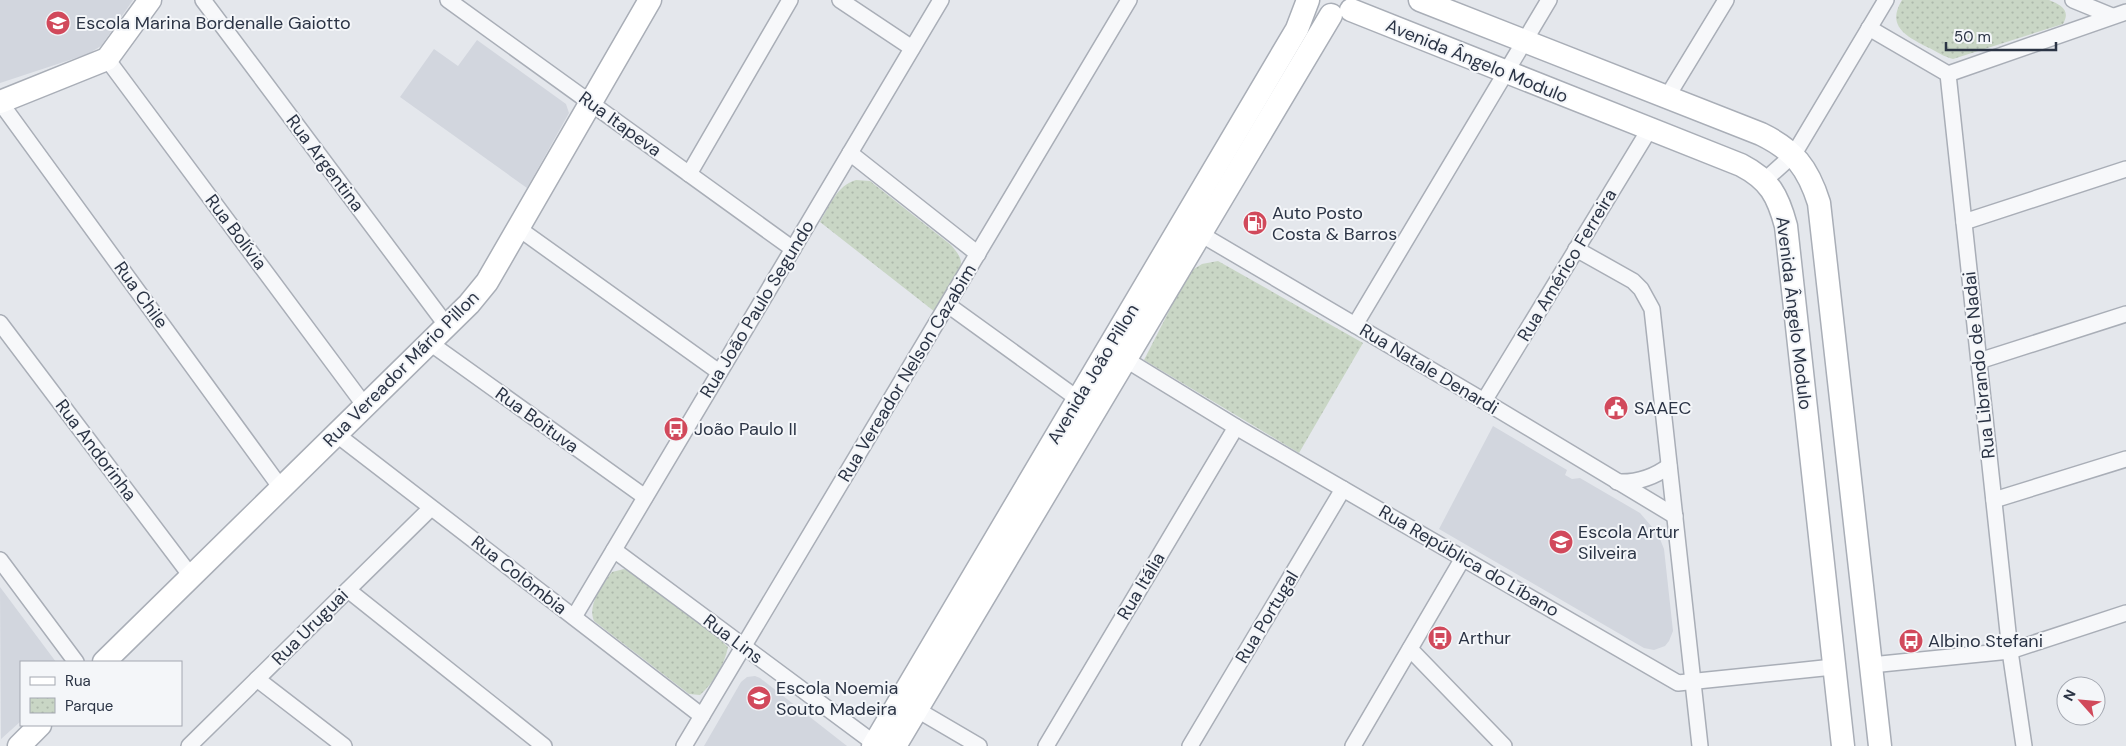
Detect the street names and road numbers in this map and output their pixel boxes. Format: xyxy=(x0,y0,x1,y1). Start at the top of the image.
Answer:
street label: Avenida Ângelo Modulo xyxy=(1382,13,1572,109)
street label: Rua Itapeva xyxy=(574,86,666,162)
street label: Rua Argentina xyxy=(281,110,369,216)
street label: Rua Américo Ferreira xyxy=(1512,184,1622,346)
street label: Rua Bolívia xyxy=(200,189,272,275)
street label: Avenida Ângelo Modulo xyxy=(1770,215,1818,411)
street label: Rua João Paulo Segundo xyxy=(694,216,820,402)
street label: Rua Chile xyxy=(109,257,173,333)
street label: Rua Vereador Nelson Cazabim xyxy=(832,260,982,486)
street label: Rua Librando de Nadai xyxy=(1957,270,2001,460)
street label: Rua Vereador Mário Pillon xyxy=(318,286,484,452)
street label: Avenida João Pillon xyxy=(1042,299,1144,449)
street label: Rua Natale Denardi xyxy=(1355,318,1503,420)
street label: Rua Boituva xyxy=(490,382,584,458)
street label: Rua Andorinha xyxy=(50,394,142,506)
street label: Rua República do Líbano xyxy=(1375,500,1563,622)
street label: Rua Colômbia xyxy=(466,530,572,620)
street label: Rua Itália xyxy=(1111,548,1171,624)
street label: Rua Portugal xyxy=(1230,566,1304,668)
street label: Rua Uruguai xyxy=(267,584,353,670)
street label: Rua Lins xyxy=(698,609,768,669)

